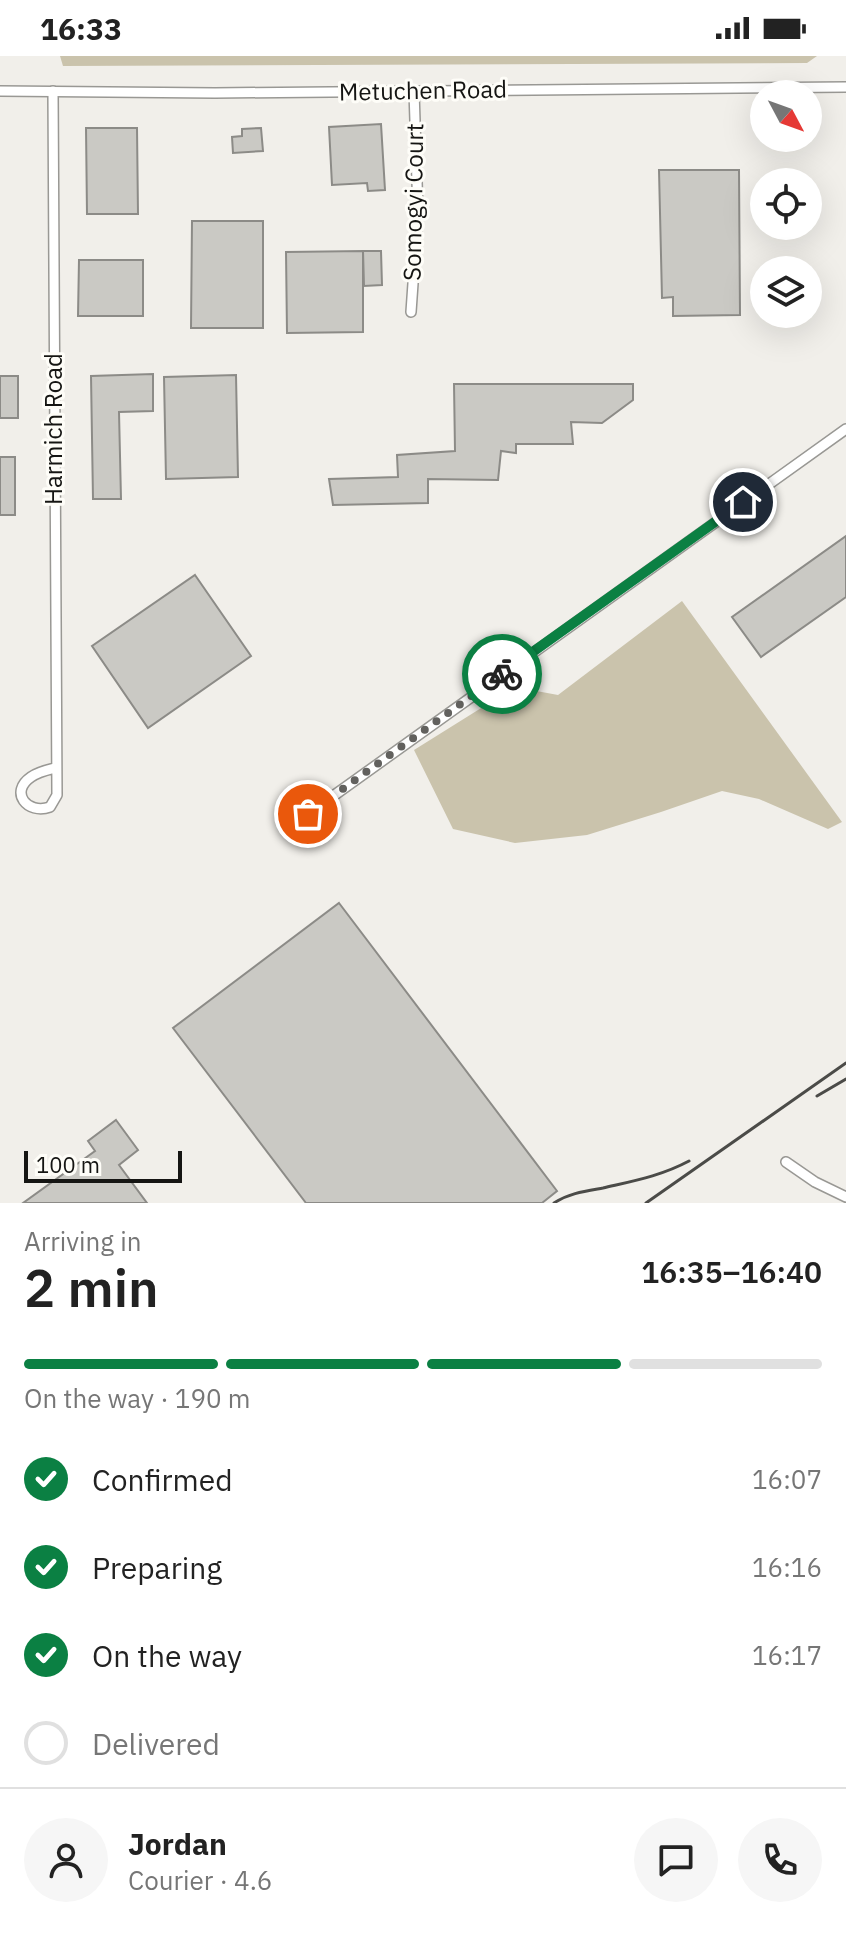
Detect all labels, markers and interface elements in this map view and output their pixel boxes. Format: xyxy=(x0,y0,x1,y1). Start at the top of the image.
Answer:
text: 16:33 xyxy=(40,9,122,48)
street label: Metuchen Road xyxy=(339,73,507,107)
north arrow xyxy=(750,80,822,152)
map controls xyxy=(750,80,822,328)
street label: Somogyi Court xyxy=(396,123,430,281)
button: locate xyxy=(750,168,822,240)
button: layers xyxy=(750,256,822,328)
street label: Harmich Road xyxy=(37,353,69,505)
pin xyxy=(709,468,777,536)
icon: home xyxy=(721,480,765,524)
courier xyxy=(462,634,542,714)
icon: bike xyxy=(480,652,524,696)
pin xyxy=(274,780,342,848)
icon: bag xyxy=(286,792,330,836)
scale bar xyxy=(24,1147,182,1183)
text: 100 m xyxy=(36,1150,100,1179)
text: Arriving in xyxy=(24,1224,141,1258)
text: 16:35–16:40 xyxy=(641,1252,822,1291)
text: 2 min xyxy=(24,1254,159,1321)
text: On the way · 190 m xyxy=(24,1381,250,1415)
icon: check xyxy=(24,1457,68,1501)
text: Confirmed xyxy=(92,1460,233,1499)
text: 16:07 xyxy=(752,1462,822,1496)
icon: check xyxy=(24,1545,68,1589)
text: Preparing xyxy=(92,1548,222,1587)
text: 16:16 xyxy=(752,1550,822,1584)
icon: check xyxy=(24,1633,68,1677)
text: On the way xyxy=(92,1636,242,1675)
text: 16:17 xyxy=(752,1638,822,1672)
text: Delivered xyxy=(92,1724,220,1763)
button: person xyxy=(24,1818,108,1902)
button: chat xyxy=(634,1818,718,1902)
button: phone xyxy=(738,1818,822,1902)
text: Jordan xyxy=(128,1824,227,1863)
text: Courier · 4.6 xyxy=(128,1863,272,1897)

